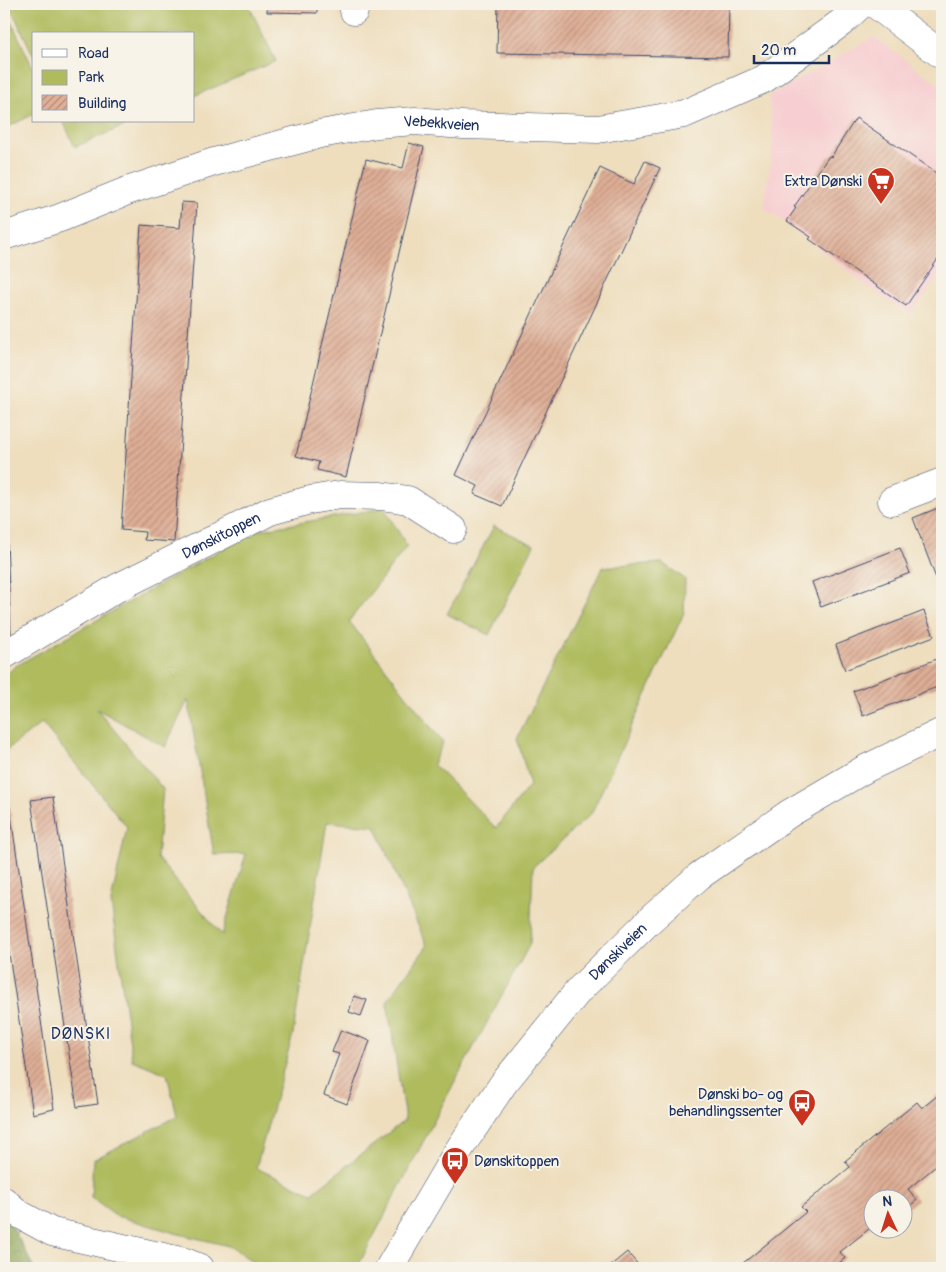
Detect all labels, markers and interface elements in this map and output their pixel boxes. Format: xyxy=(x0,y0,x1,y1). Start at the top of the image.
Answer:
legend xyxy=(32,32,195,122)
scale bar xyxy=(754,32,828,64)
text: 20 m xyxy=(761,41,796,60)
text: Road xyxy=(78,44,109,63)
text: Park xyxy=(78,68,105,87)
text: Building xyxy=(78,94,126,113)
street label: Vebekkveien xyxy=(403,112,480,135)
supermarket icon: Extra Dønski xyxy=(866,166,896,205)
place label: Extra Dønski xyxy=(785,172,862,191)
street label: Dønskitoppen xyxy=(179,508,264,564)
street label: Dønskiveien xyxy=(585,919,651,985)
district label: DØNSKI xyxy=(51,1024,111,1044)
place label: Dønski bo- og behandlingssenter xyxy=(669,1085,784,1121)
bus stop icon: Dønski bo- og behandlingssenter xyxy=(787,1088,817,1127)
bus stop icon: Dønskitoppen xyxy=(440,1146,470,1185)
place label: Dønskitoppen xyxy=(474,1152,559,1171)
north arrow xyxy=(864,1190,914,1240)
text: N xyxy=(882,1193,892,1210)

